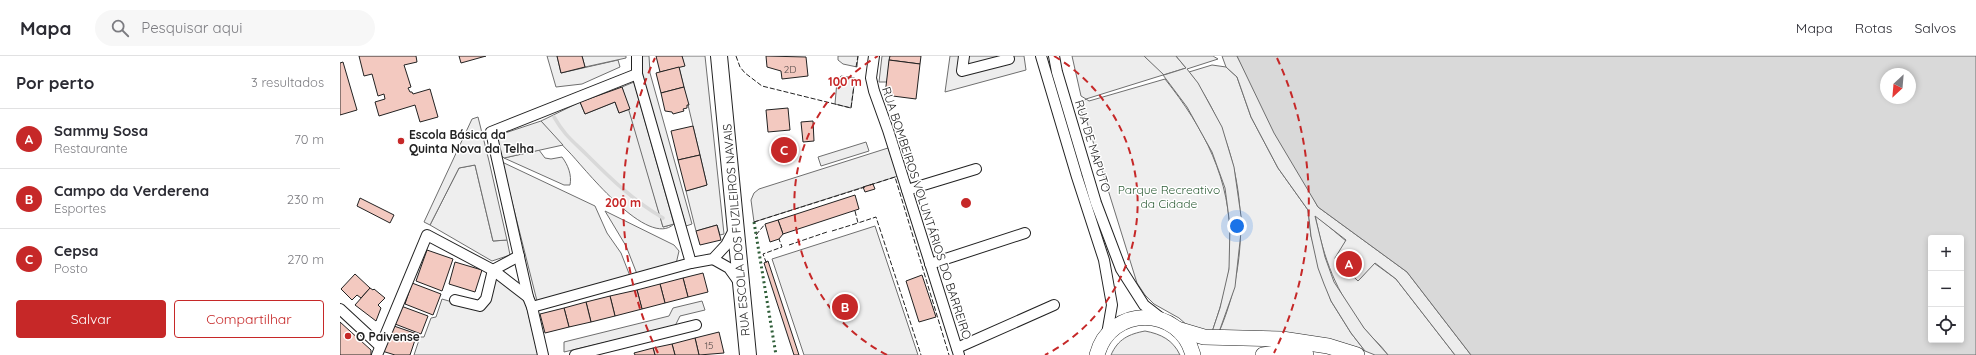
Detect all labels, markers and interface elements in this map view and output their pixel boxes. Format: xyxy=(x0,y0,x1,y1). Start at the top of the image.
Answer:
search box xyxy=(95,10,375,46)
text: Mapa xyxy=(20,16,71,40)
icon: search xyxy=(109,17,131,39)
text: Pesquisar aqui xyxy=(141,18,243,37)
text: Mapa xyxy=(1796,19,1833,37)
text: Rotas xyxy=(1855,19,1892,37)
text: Salvos xyxy=(1914,19,1956,37)
house number: 2D xyxy=(784,63,796,76)
north arrow xyxy=(1880,68,1916,104)
text: Por perto xyxy=(16,72,94,93)
text: 3 resultados xyxy=(251,74,324,90)
text: 100 m xyxy=(828,74,862,89)
street label: RUA BOMBEIROS VOLUNTÁRIOS DO BARREIRO xyxy=(879,85,975,341)
street label: RUA DE MAPUTO xyxy=(1072,98,1114,194)
text: Sammy Sosa xyxy=(54,121,148,140)
street label: RUA ESCOLA DOS FUZILEIROS NAVAIS xyxy=(719,123,753,337)
place label: Escola Básica da Quinta Nova da Telha xyxy=(409,127,534,156)
text: A xyxy=(25,131,33,147)
text: 70 m xyxy=(294,131,324,147)
pin: C xyxy=(771,135,797,165)
marker: Escola Básica da Quinta Nova da Telha xyxy=(396,136,406,146)
text: Restaurante xyxy=(54,140,128,156)
text: Campo da Verderena xyxy=(54,181,209,200)
park label: Parque Recreativo da Cidade xyxy=(1118,182,1220,211)
text: B xyxy=(25,191,33,207)
text: 230 m xyxy=(287,191,324,207)
text: 200 m xyxy=(605,195,641,210)
centre of rings xyxy=(959,196,973,210)
text: Esportes xyxy=(54,200,106,216)
your location xyxy=(1227,216,1247,236)
map controls xyxy=(1928,235,1964,343)
button: + xyxy=(1928,235,1964,271)
text: Cepsa xyxy=(54,241,98,260)
pin: A xyxy=(1336,249,1362,279)
text: C xyxy=(25,251,33,267)
text: 270 m xyxy=(287,251,324,267)
text: Posto xyxy=(54,260,88,276)
button: − xyxy=(1928,271,1964,307)
pin: B xyxy=(832,292,858,322)
button: Salvar xyxy=(16,300,166,338)
button: Compartilhar xyxy=(174,300,324,338)
button: locate xyxy=(1928,307,1964,343)
place label: O Paivense xyxy=(356,329,420,344)
marker: O Paivense xyxy=(343,331,353,341)
house number: 15 xyxy=(704,339,714,352)

